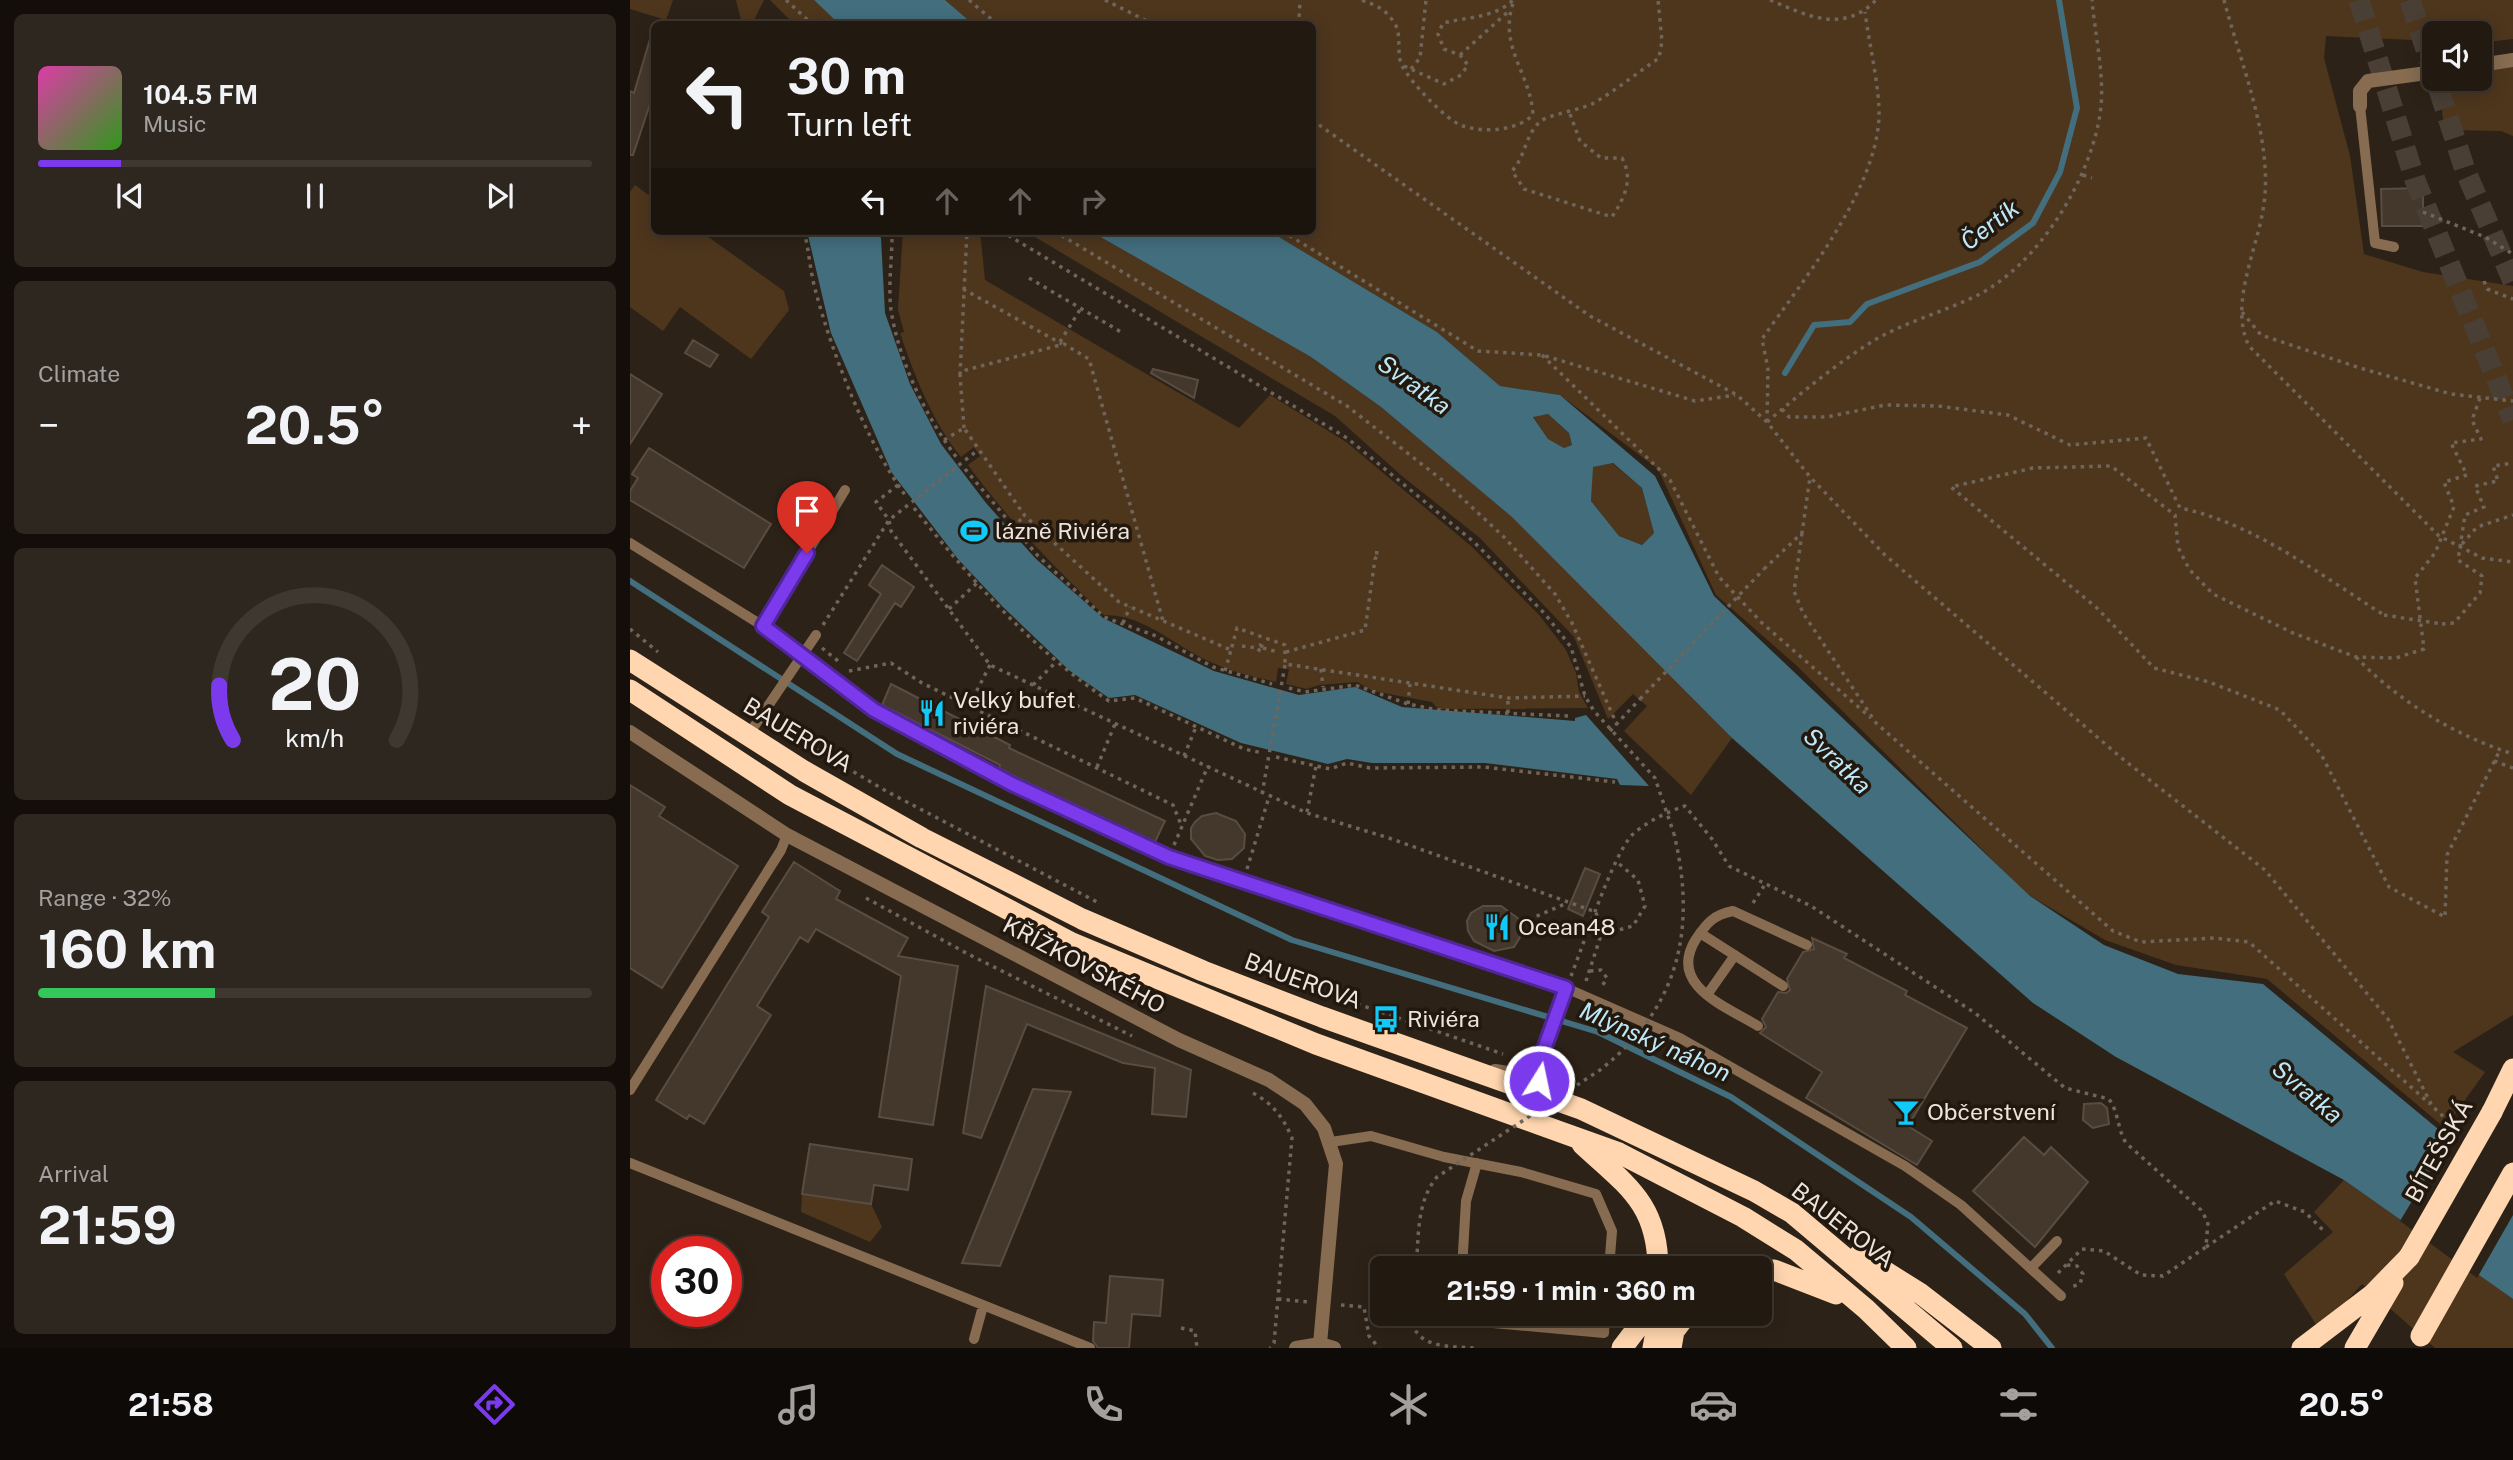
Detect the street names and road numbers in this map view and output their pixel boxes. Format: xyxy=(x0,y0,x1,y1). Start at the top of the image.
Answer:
street label: BAUEROVA xyxy=(739,691,858,778)
street label: KŘÍŽKOVSKÉHO xyxy=(999,910,1170,1019)
street label: BAUEROVA xyxy=(1241,947,1365,1014)
street label: BÍTEŠSKÁ xyxy=(2399,1095,2478,1207)
street label: BAUEROVA xyxy=(1787,1176,1900,1273)

